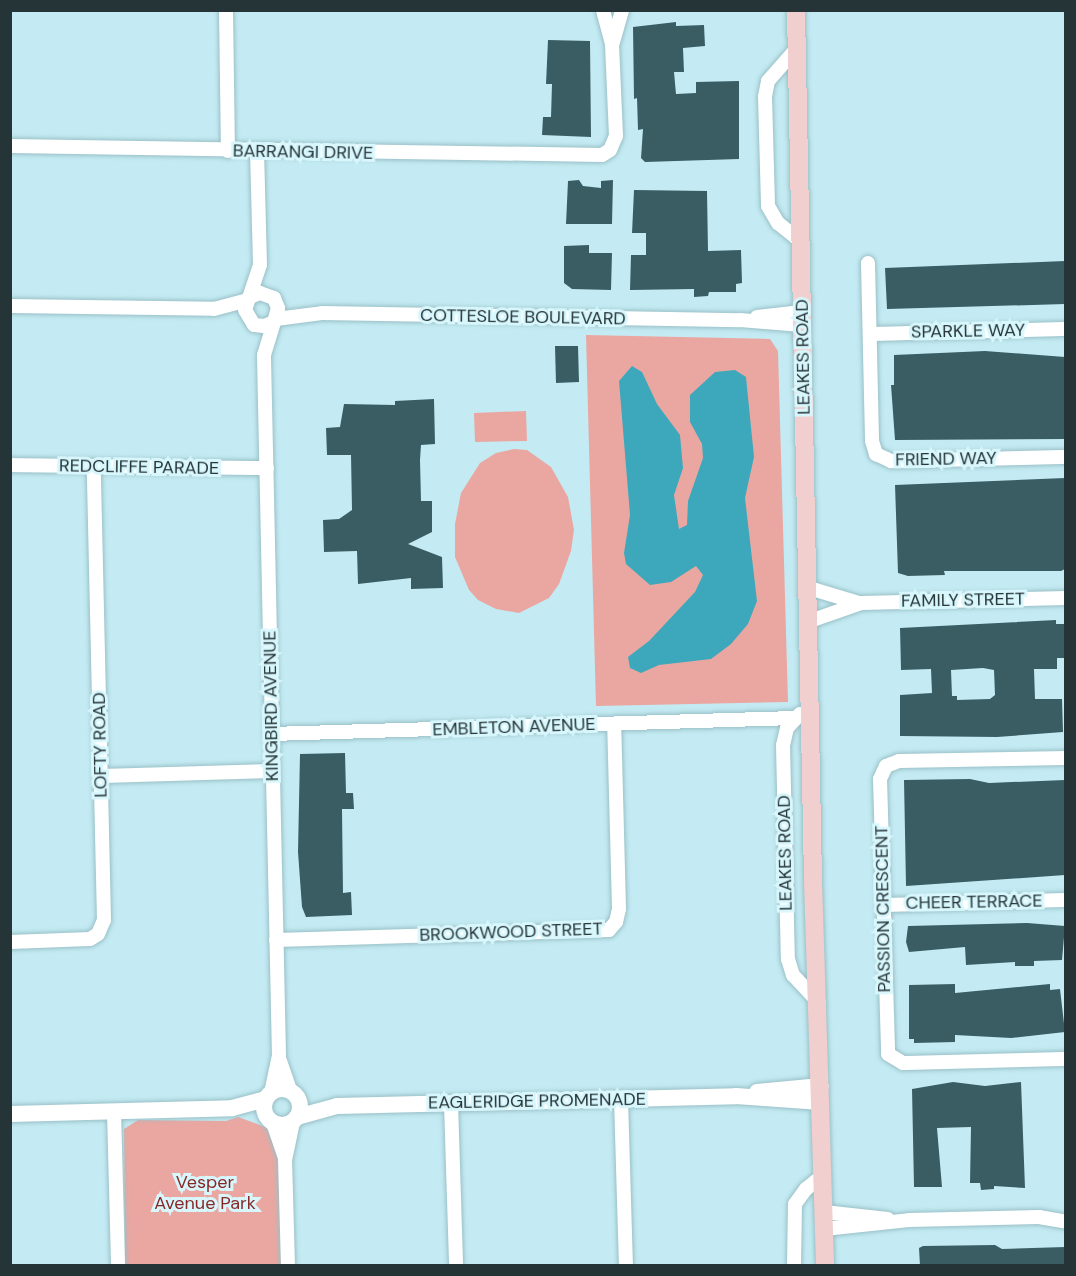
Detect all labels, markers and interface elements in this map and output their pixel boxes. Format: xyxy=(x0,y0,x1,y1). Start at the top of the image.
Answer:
street label: BARRANGI DRIVE xyxy=(233,140,373,164)
street label: LEAKES ROAD xyxy=(791,299,815,415)
street label: COTTESLOE BOULEVARD xyxy=(420,304,626,330)
street label: SPARKLE WAY xyxy=(911,319,1025,343)
street label: FRIEND WAY xyxy=(895,447,997,471)
street label: REDCLIFFE PARADE xyxy=(59,455,219,479)
street label: FAMILY STREET xyxy=(901,588,1025,612)
street label: KINGBIRD AVENUE xyxy=(259,631,283,781)
street label: LOFTY ROAD xyxy=(88,692,112,798)
street label: EMBLETON AVENUE xyxy=(432,713,596,741)
street label: LEAKES ROAD xyxy=(773,795,797,911)
street label: PASSION CRESCENT xyxy=(871,825,895,993)
street label: CHEER TERRACE xyxy=(905,890,1043,914)
street label: BROOKWOOD STREET xyxy=(419,918,603,946)
street label: EAGLERIDGE PROMENADE xyxy=(428,1088,646,1114)
park label: Vesper Avenue Park xyxy=(154,1172,256,1214)

